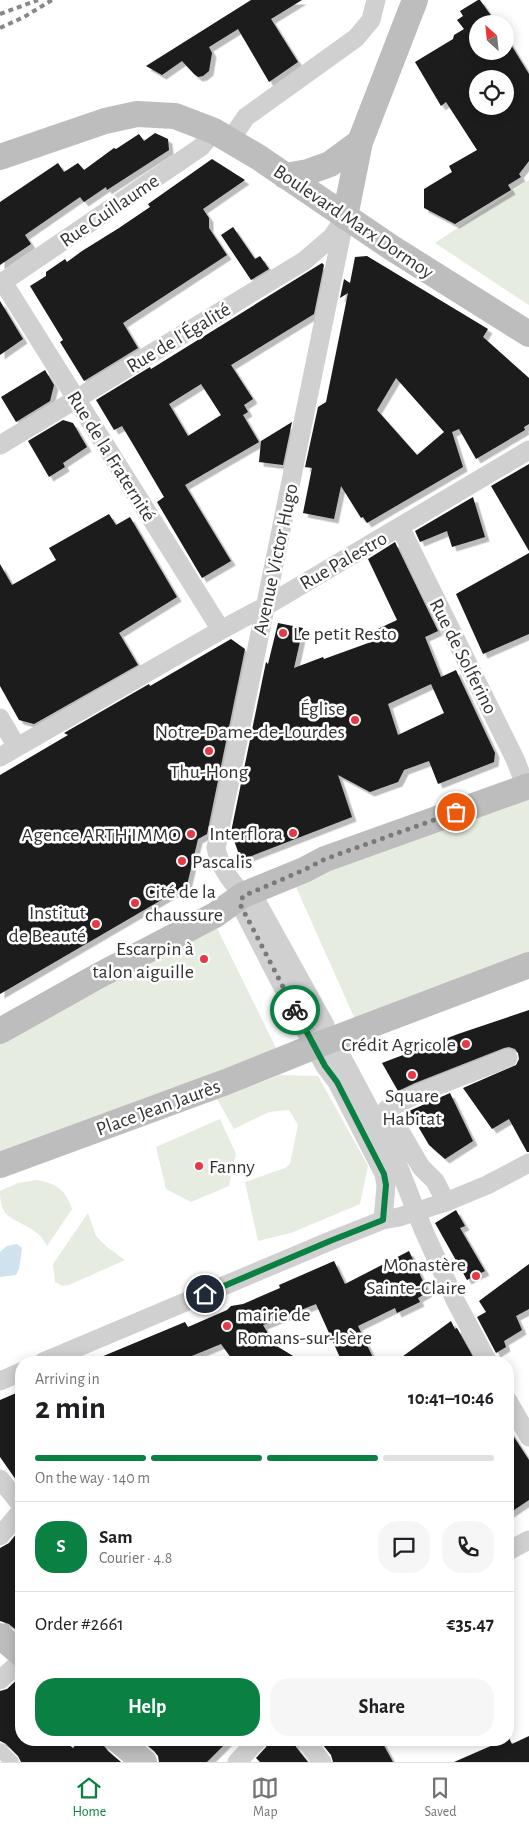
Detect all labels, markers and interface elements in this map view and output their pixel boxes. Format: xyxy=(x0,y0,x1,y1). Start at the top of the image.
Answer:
north arrow xyxy=(469,15,514,60)
map controls xyxy=(469,15,514,115)
button: locate xyxy=(469,70,514,115)
street label: Boulevard Marx Dormoy xyxy=(270,161,437,283)
street label: Rue Guillaume xyxy=(57,171,163,251)
street label: Rue de l'Égalité xyxy=(123,298,234,377)
street label: Rue de la Fraternité xyxy=(63,388,159,525)
street label: Avenue Victor Hugo xyxy=(250,482,302,637)
street label: Rue Palestro xyxy=(297,528,390,594)
street label: Rue de Solferino xyxy=(425,596,501,717)
place label: Le petit Resto xyxy=(293,624,397,644)
marker: Le petit Resto xyxy=(277,627,289,639)
place label: Église Notre-Dame-de-Lourdes xyxy=(155,698,345,742)
marker: Église Notre-Dame-de-Lourdes xyxy=(349,714,361,726)
marker: Thu-Hong xyxy=(203,745,215,757)
place label: Thu-Hong xyxy=(170,762,249,782)
pin xyxy=(435,791,477,833)
icon: bag xyxy=(442,798,470,826)
place label: Interflora xyxy=(209,824,283,844)
place label: Agence ARTH'IMMO xyxy=(22,825,181,845)
marker: Interflora xyxy=(287,827,299,839)
marker: Agence ARTH'IMMO xyxy=(185,828,197,840)
place label: Pascalis xyxy=(192,852,252,872)
marker: Pascalis xyxy=(176,855,188,867)
place label: Cité de la chaussure xyxy=(145,882,223,925)
marker: Cité de la chaussure xyxy=(129,897,141,909)
place label: Institut de Beauté xyxy=(9,903,87,946)
marker: Institut de Beauté xyxy=(90,918,102,930)
place label: Escarpin à talon aiguille xyxy=(92,939,194,982)
marker: Escarpin à talon aiguille xyxy=(198,953,210,965)
courier xyxy=(270,985,320,1035)
icon: bike xyxy=(281,996,309,1024)
place label: Crédit Agricole xyxy=(341,1035,456,1055)
marker: Crédit Agricole xyxy=(460,1038,472,1050)
marker: Square Habitat xyxy=(406,1069,418,1081)
street label: Place Jean Jaurès xyxy=(94,1076,223,1140)
place label: Square Habitat xyxy=(382,1086,442,1129)
place label: Fanny xyxy=(209,1157,255,1177)
marker: Fanny xyxy=(193,1160,205,1172)
place label: Monastère Sainte-Claire xyxy=(366,1255,466,1298)
marker: Monastère Sainte-Claire xyxy=(470,1270,482,1282)
pin xyxy=(184,1273,226,1315)
icon: home xyxy=(191,1280,219,1308)
place label: mairie de Romans-sur-Isère xyxy=(237,1305,372,1348)
marker: mairie de Romans-sur-Isère xyxy=(221,1320,233,1332)
text: Arriving in xyxy=(35,1371,100,1387)
text: 10:41–10:46 xyxy=(408,1389,494,1408)
text: 2 min xyxy=(35,1392,106,1424)
text: On the way · 140 m xyxy=(35,1470,150,1486)
button: chat xyxy=(378,1521,430,1573)
button: phone xyxy=(442,1521,494,1573)
text: Sam xyxy=(99,1528,133,1547)
text: S xyxy=(56,1537,66,1556)
text: Courier · 4.8 xyxy=(99,1550,172,1566)
text: Order #2661 xyxy=(35,1615,124,1634)
text: €35.47 xyxy=(447,1615,494,1634)
button: Help xyxy=(35,1678,260,1736)
button: Share xyxy=(270,1678,494,1736)
tab: Home xyxy=(73,1774,106,1821)
tab: Map xyxy=(251,1774,279,1821)
tab: Saved xyxy=(424,1774,456,1821)

